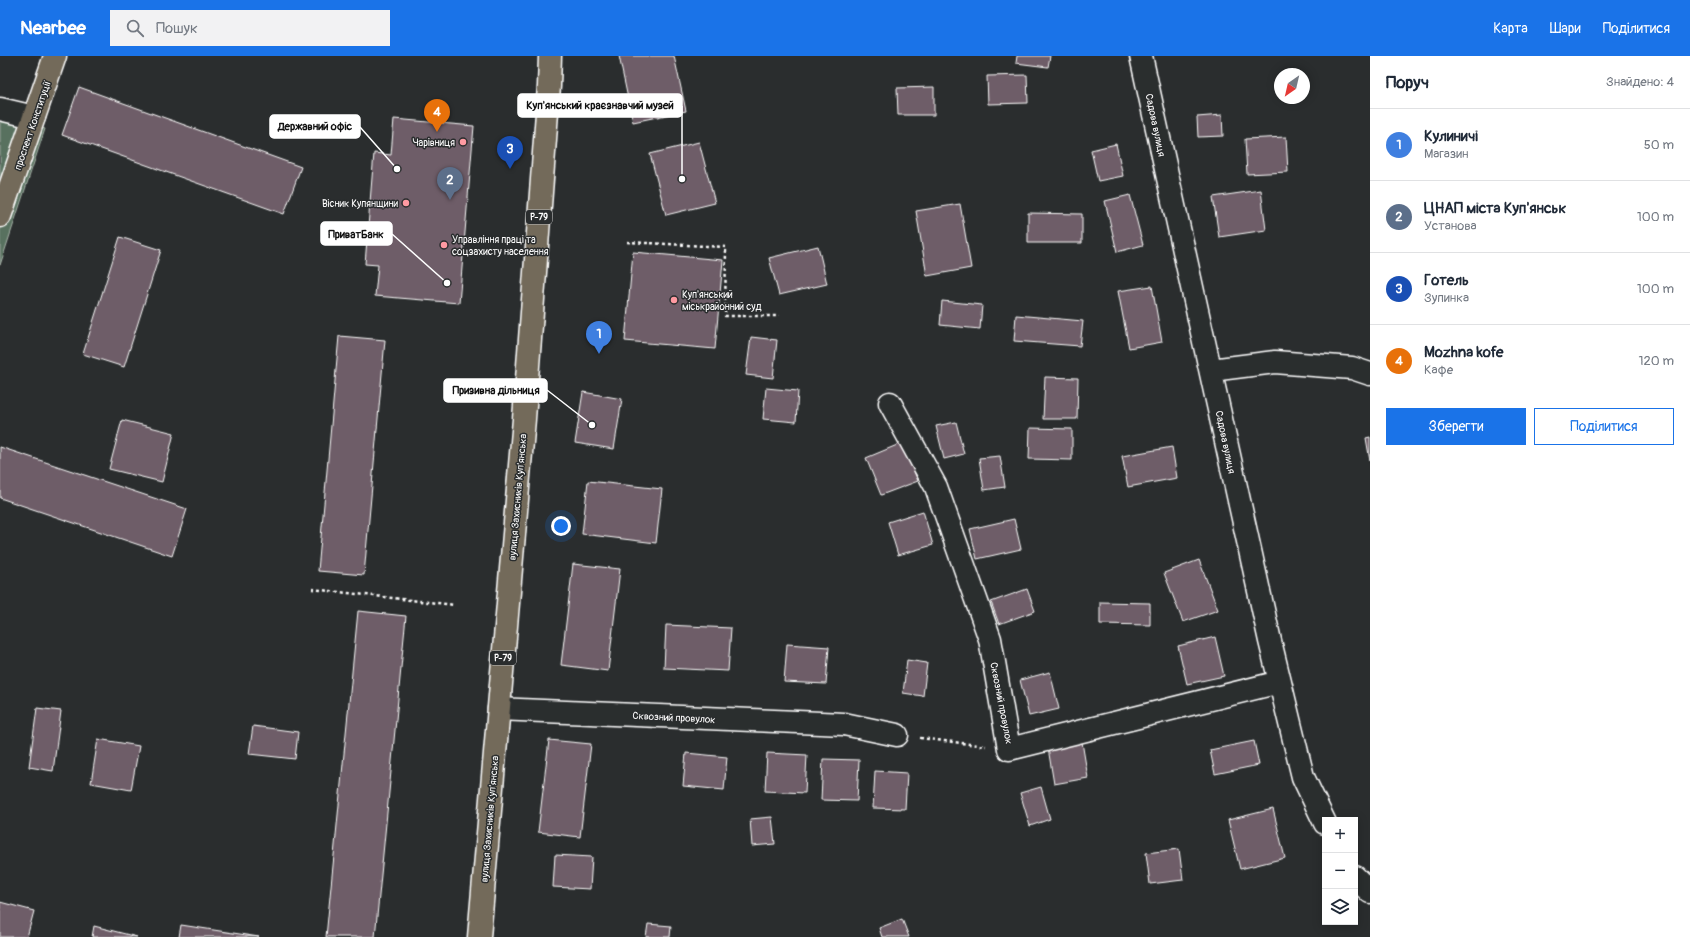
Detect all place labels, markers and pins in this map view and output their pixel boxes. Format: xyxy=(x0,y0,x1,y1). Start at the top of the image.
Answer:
callout: Куп'янський краєзнавчий музей xyxy=(518,94,682,117)
pin: 4 xyxy=(424,99,450,132)
callout: Державний офіс xyxy=(270,115,360,138)
pin: 3 xyxy=(497,136,523,169)
place label: Чарівниця xyxy=(413,137,455,149)
marker: Чарівниця xyxy=(458,137,468,147)
pin: 2 xyxy=(437,167,463,200)
place label: Вісник Купянщини xyxy=(322,198,399,210)
marker: Вісник Купянщини xyxy=(401,198,411,208)
callout: ПриватБанк xyxy=(321,222,392,245)
place label: Управління праці та соцзахисту населення xyxy=(452,234,549,258)
marker: Управління праці та соцзахисту населення xyxy=(439,240,449,250)
place label: Куп'янський міськрайонний суд xyxy=(682,289,762,313)
marker: Куп'янський міськрайонний суд xyxy=(669,295,679,305)
pin: 1 xyxy=(586,321,612,354)
callout: Призивна дільниця xyxy=(444,379,547,402)

